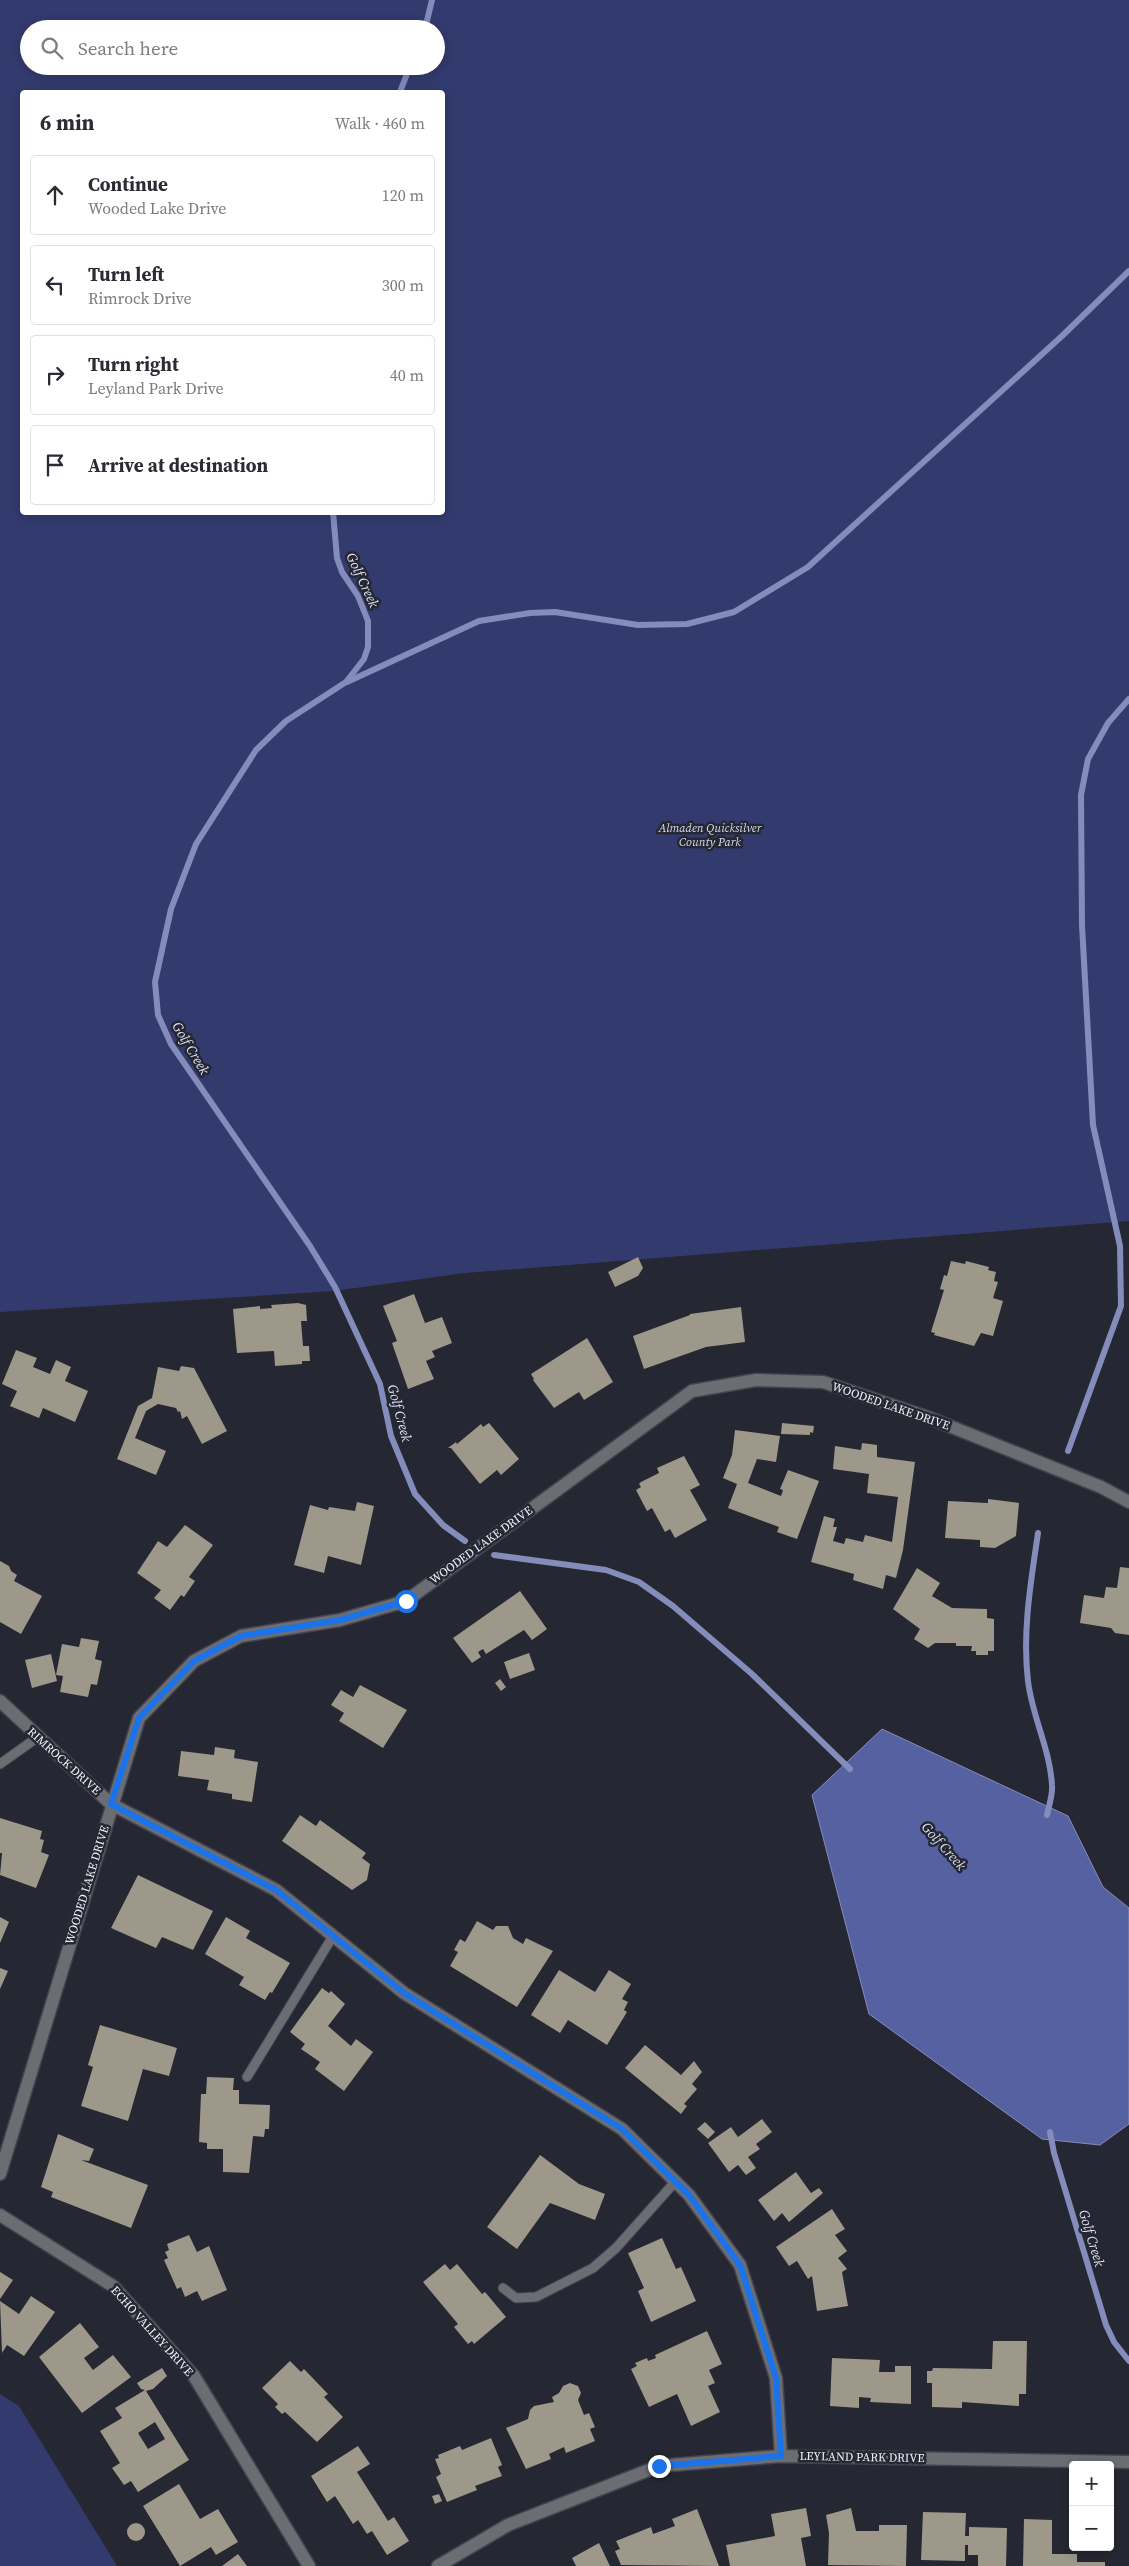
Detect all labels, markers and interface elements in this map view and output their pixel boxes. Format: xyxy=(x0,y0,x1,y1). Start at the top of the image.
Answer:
search box xyxy=(20,20,445,75)
icon: search xyxy=(38,34,66,62)
text: Search here xyxy=(78,35,178,61)
text: 6 min xyxy=(40,108,95,137)
text: Walk · 460 m xyxy=(335,112,425,134)
text: Continue xyxy=(88,171,168,197)
icon: ahead xyxy=(41,181,69,209)
text: 120 m xyxy=(382,184,424,206)
text: Wooded Lake Drive xyxy=(88,197,226,219)
text: Turn left xyxy=(88,261,164,287)
icon: left xyxy=(41,271,69,299)
text: 300 m xyxy=(382,274,424,296)
text: Rimrock Drive xyxy=(88,287,192,309)
text: Turn right xyxy=(88,351,179,377)
icon: right xyxy=(41,361,69,389)
text: 40 m xyxy=(390,364,424,386)
text: Leyland Park Drive xyxy=(88,377,224,399)
icon: arrive xyxy=(41,451,69,479)
text: Arrive at destination xyxy=(88,452,268,478)
water label: Golf Creek xyxy=(342,549,385,611)
park label: Almaden Quicksilver County Park xyxy=(657,820,763,850)
water label: Golf Creek xyxy=(167,1018,215,1079)
street label: WOODED LAKE DRIVE xyxy=(830,1378,952,1434)
water label: Golf Creek xyxy=(383,1382,417,1444)
street label: WOODED LAKE DRIVE xyxy=(426,1502,536,1588)
route start xyxy=(395,1590,418,1613)
street label: RIMROCK DRIVE xyxy=(24,1724,104,1798)
water label: Golf Creek xyxy=(917,1818,971,1875)
street label: WOODED LAKE DRIVE xyxy=(61,1824,113,1946)
water label: Golf Creek xyxy=(1074,2207,1110,2269)
street label: ECHO VALLEY DRIVE xyxy=(107,2283,197,2379)
street label: LEYLAND PARK DRIVE xyxy=(799,2448,925,2466)
route end xyxy=(648,2455,671,2478)
map controls xyxy=(1069,2461,1114,2551)
button: + xyxy=(1069,2461,1114,2506)
button: − xyxy=(1069,2506,1114,2551)

